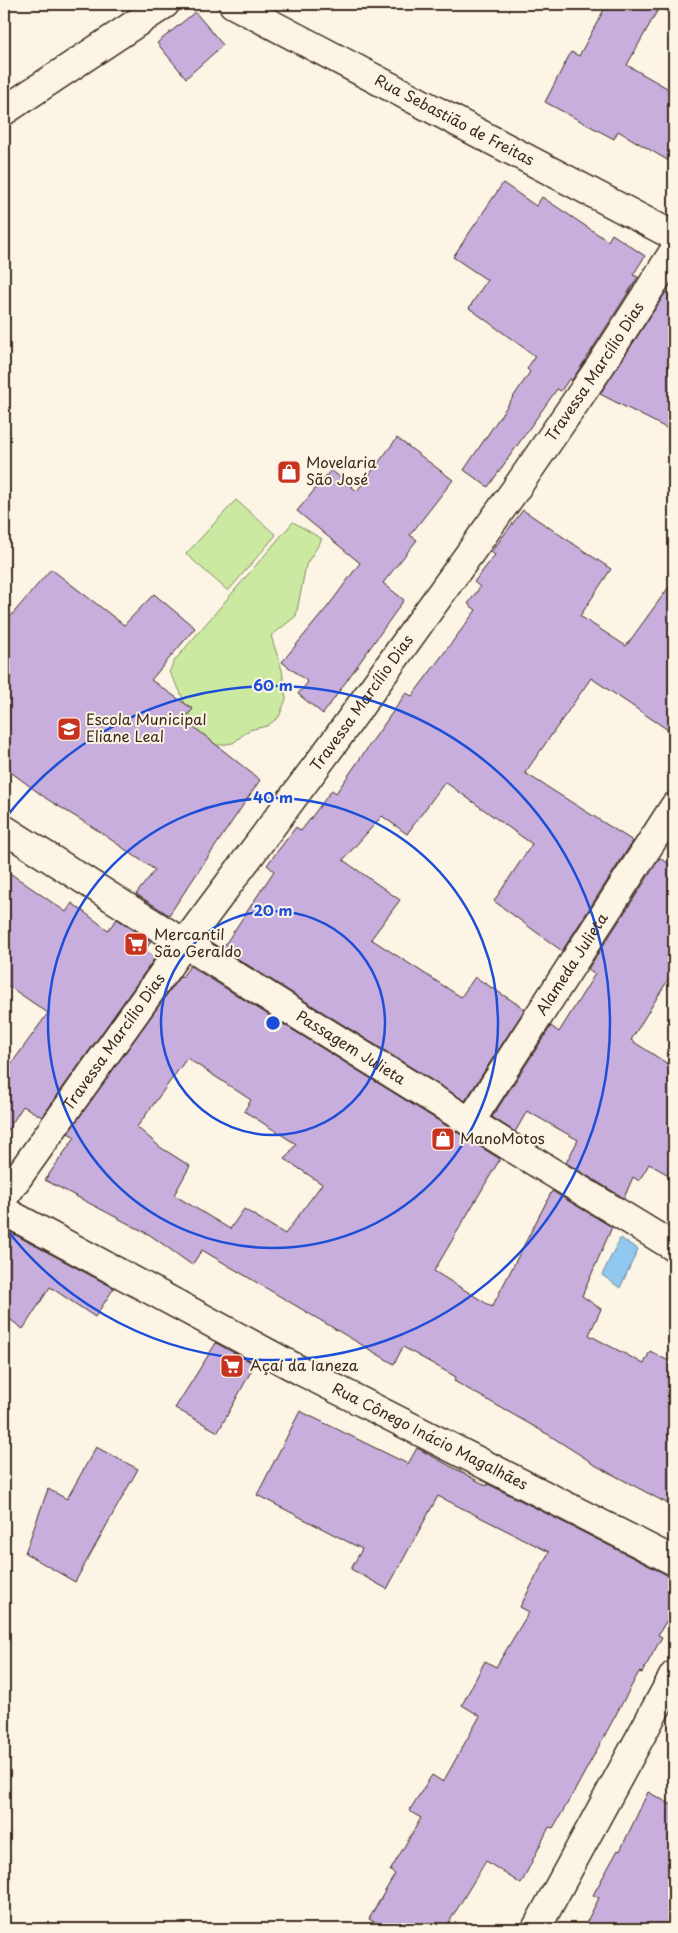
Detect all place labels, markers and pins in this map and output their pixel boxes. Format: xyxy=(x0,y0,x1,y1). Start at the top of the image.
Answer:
place label: Movelaria São José xyxy=(306,450,377,490)
shop icon: Movelaria São José xyxy=(276,459,302,485)
place label: Escola Municipal Eliane Leal xyxy=(86,707,207,747)
school or university icon: Escola Municipal Eliane Leal xyxy=(56,716,82,742)
place label: Mercantil São Geraldo xyxy=(154,922,242,962)
supermarket icon: Mercantil São Geraldo xyxy=(123,931,149,957)
centre of rings xyxy=(264,1014,282,1032)
shop icon: ManoMotos xyxy=(430,1126,456,1152)
place label: ManoMotos xyxy=(460,1126,545,1149)
supermarket icon: Açaí da Ianeza xyxy=(219,1353,245,1379)
place label: Açaí da Ianeza xyxy=(250,1353,359,1376)

